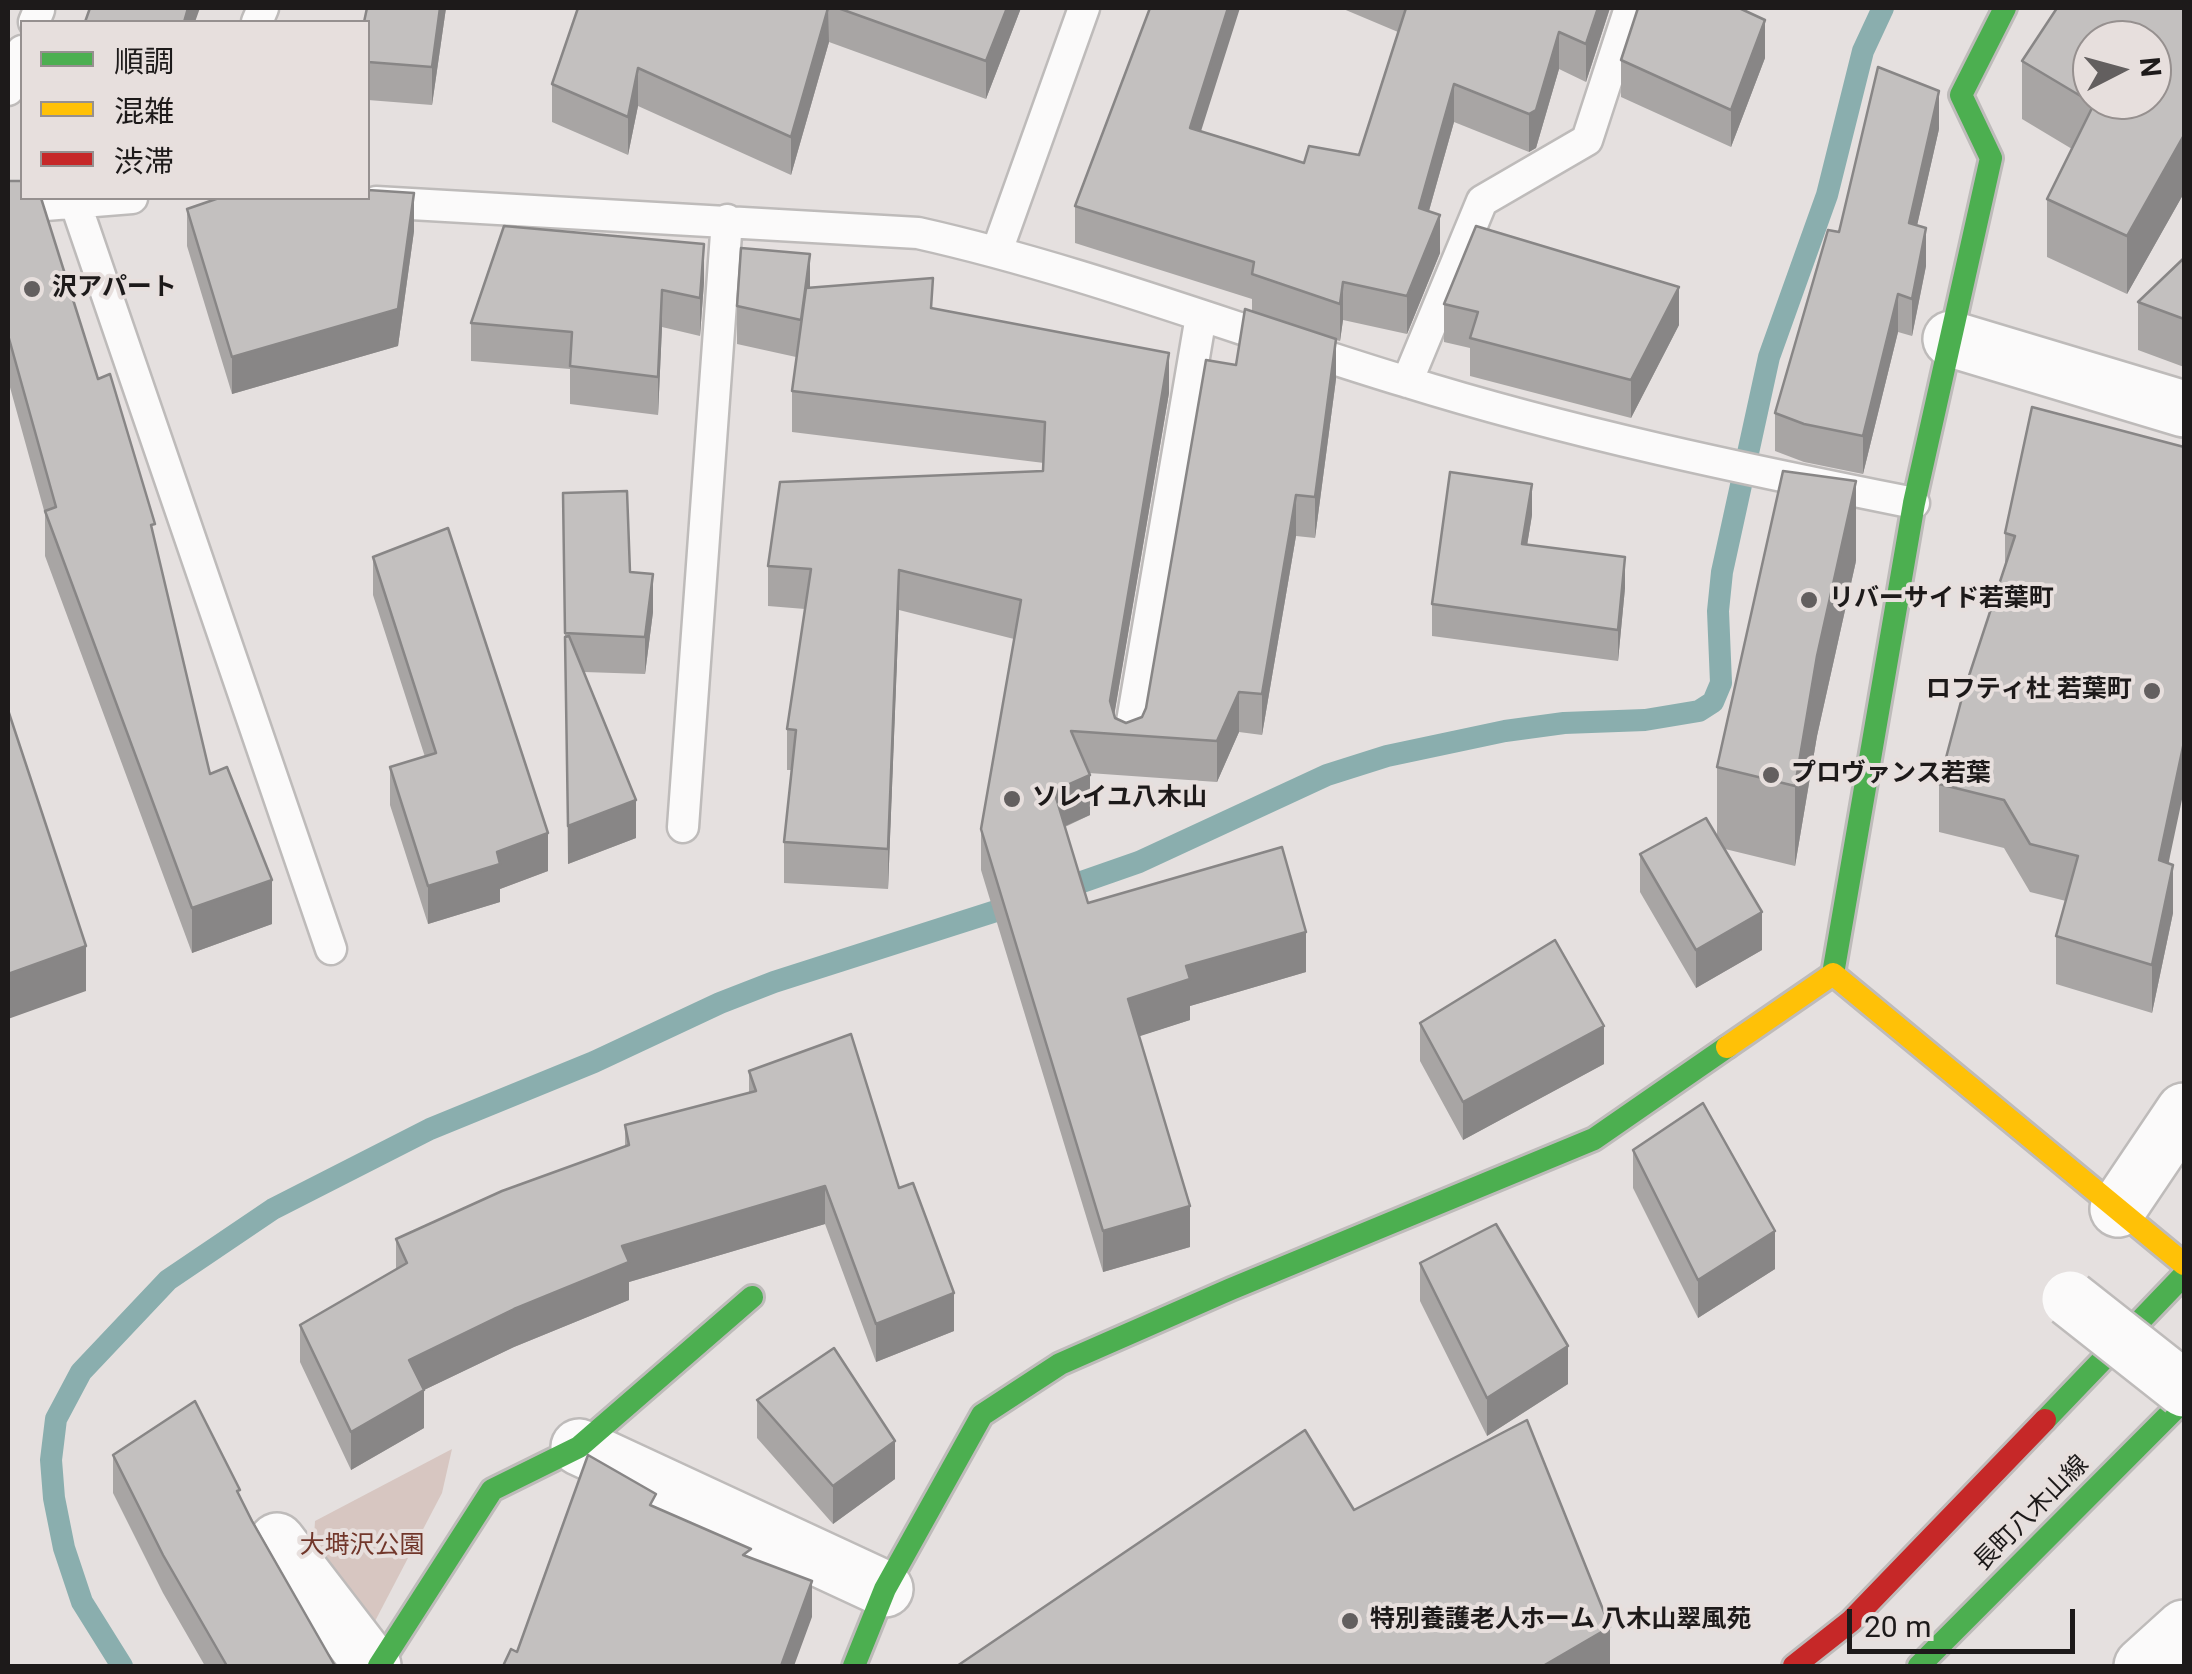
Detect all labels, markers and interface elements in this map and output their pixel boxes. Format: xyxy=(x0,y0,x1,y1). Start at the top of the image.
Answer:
legend xyxy=(20,20,370,200)
north arrow xyxy=(2072,20,2172,120)
text: 順調 xyxy=(114,44,174,79)
text: N xyxy=(2133,55,2168,79)
text: 混雑 xyxy=(114,94,174,129)
text: 渋滞 xyxy=(114,144,174,179)
place label: 沢アパート xyxy=(52,274,177,304)
marker: 沢アパート xyxy=(21,278,43,300)
place label: リバーサイド若葉町 xyxy=(1829,585,2054,615)
marker: リバーサイド若葉町 xyxy=(1798,589,1820,611)
place label: ロフティ杜 若葉町 xyxy=(1926,676,2132,706)
marker: ロフティ杜 若葉町 xyxy=(2141,680,2163,702)
place label: プロヴァンス若葉 xyxy=(1791,760,1991,790)
marker: プロヴァンス若葉 xyxy=(1760,764,1782,786)
place label: ソレイユ八木山 xyxy=(1032,784,1207,814)
marker: ソレイユ八木山 xyxy=(1001,788,1023,810)
street label: 長町八木山線 xyxy=(1968,1450,2096,1578)
park label: 大塒沢公園 xyxy=(300,1532,424,1562)
scale bar xyxy=(1852,1589,2080,1651)
place label: 特別養護老人ホーム 八木山翠風苑 xyxy=(1370,1606,1751,1636)
text: 20 m xyxy=(1864,1609,1931,1644)
marker: 特別養護老人ホーム 八木山翠風苑 xyxy=(1339,1610,1361,1632)

